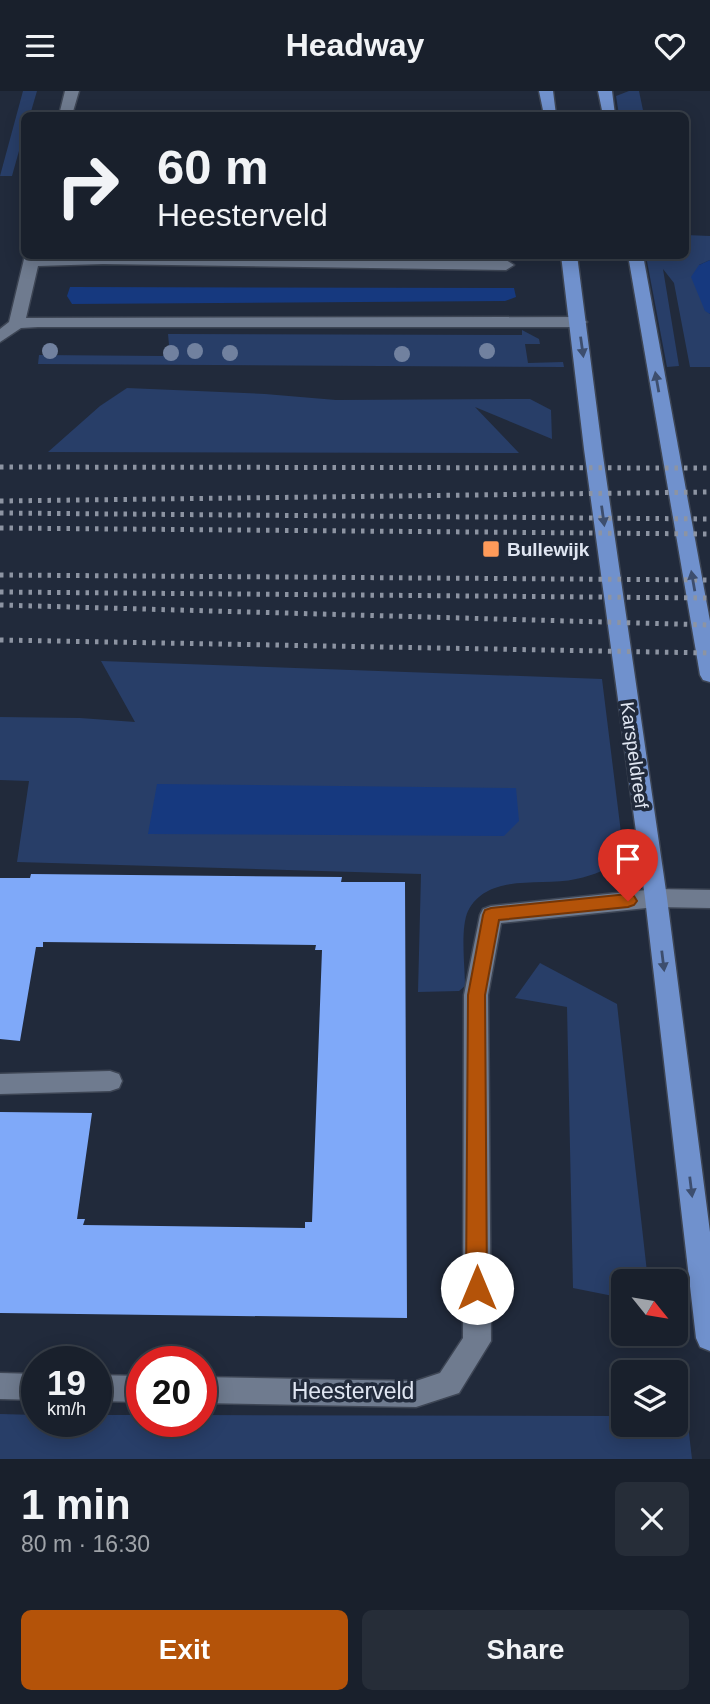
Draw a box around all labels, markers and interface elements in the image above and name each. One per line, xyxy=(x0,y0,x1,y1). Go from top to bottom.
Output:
icon: menu xyxy=(21,27,59,65)
text: Headway xyxy=(286,27,424,63)
icon: heart xyxy=(651,27,689,65)
icon: right xyxy=(42,140,133,231)
text: 60 m xyxy=(157,140,269,194)
text: Heesterveld xyxy=(157,197,328,233)
one-way arrow xyxy=(577,337,588,359)
one-way arrow xyxy=(651,371,662,393)
one-way arrow xyxy=(597,506,608,528)
marker: Bullewijk xyxy=(481,539,501,559)
place label: Bullewijk xyxy=(507,539,590,560)
one-way arrow xyxy=(687,570,698,592)
street label: Karspeldreef xyxy=(617,700,652,811)
pin xyxy=(598,829,658,901)
icon: arrive xyxy=(609,840,647,878)
one-way arrow xyxy=(658,951,669,973)
one-way arrow xyxy=(686,1176,697,1198)
position arrow xyxy=(440,1251,514,1325)
north arrow xyxy=(611,1269,688,1346)
map controls xyxy=(611,1269,688,1437)
speed limit sign: 20 xyxy=(126,1346,217,1437)
button: layers xyxy=(611,1360,688,1437)
text: 19 xyxy=(47,1363,86,1402)
street label: Heesterveld xyxy=(292,1378,414,1404)
text: km/h xyxy=(47,1399,86,1419)
text: 1 min xyxy=(21,1481,131,1528)
button: close xyxy=(615,1482,689,1556)
text: 80 m · 16:30 xyxy=(21,1531,150,1557)
button: Exit xyxy=(21,1610,348,1690)
button: Share xyxy=(362,1610,689,1690)

